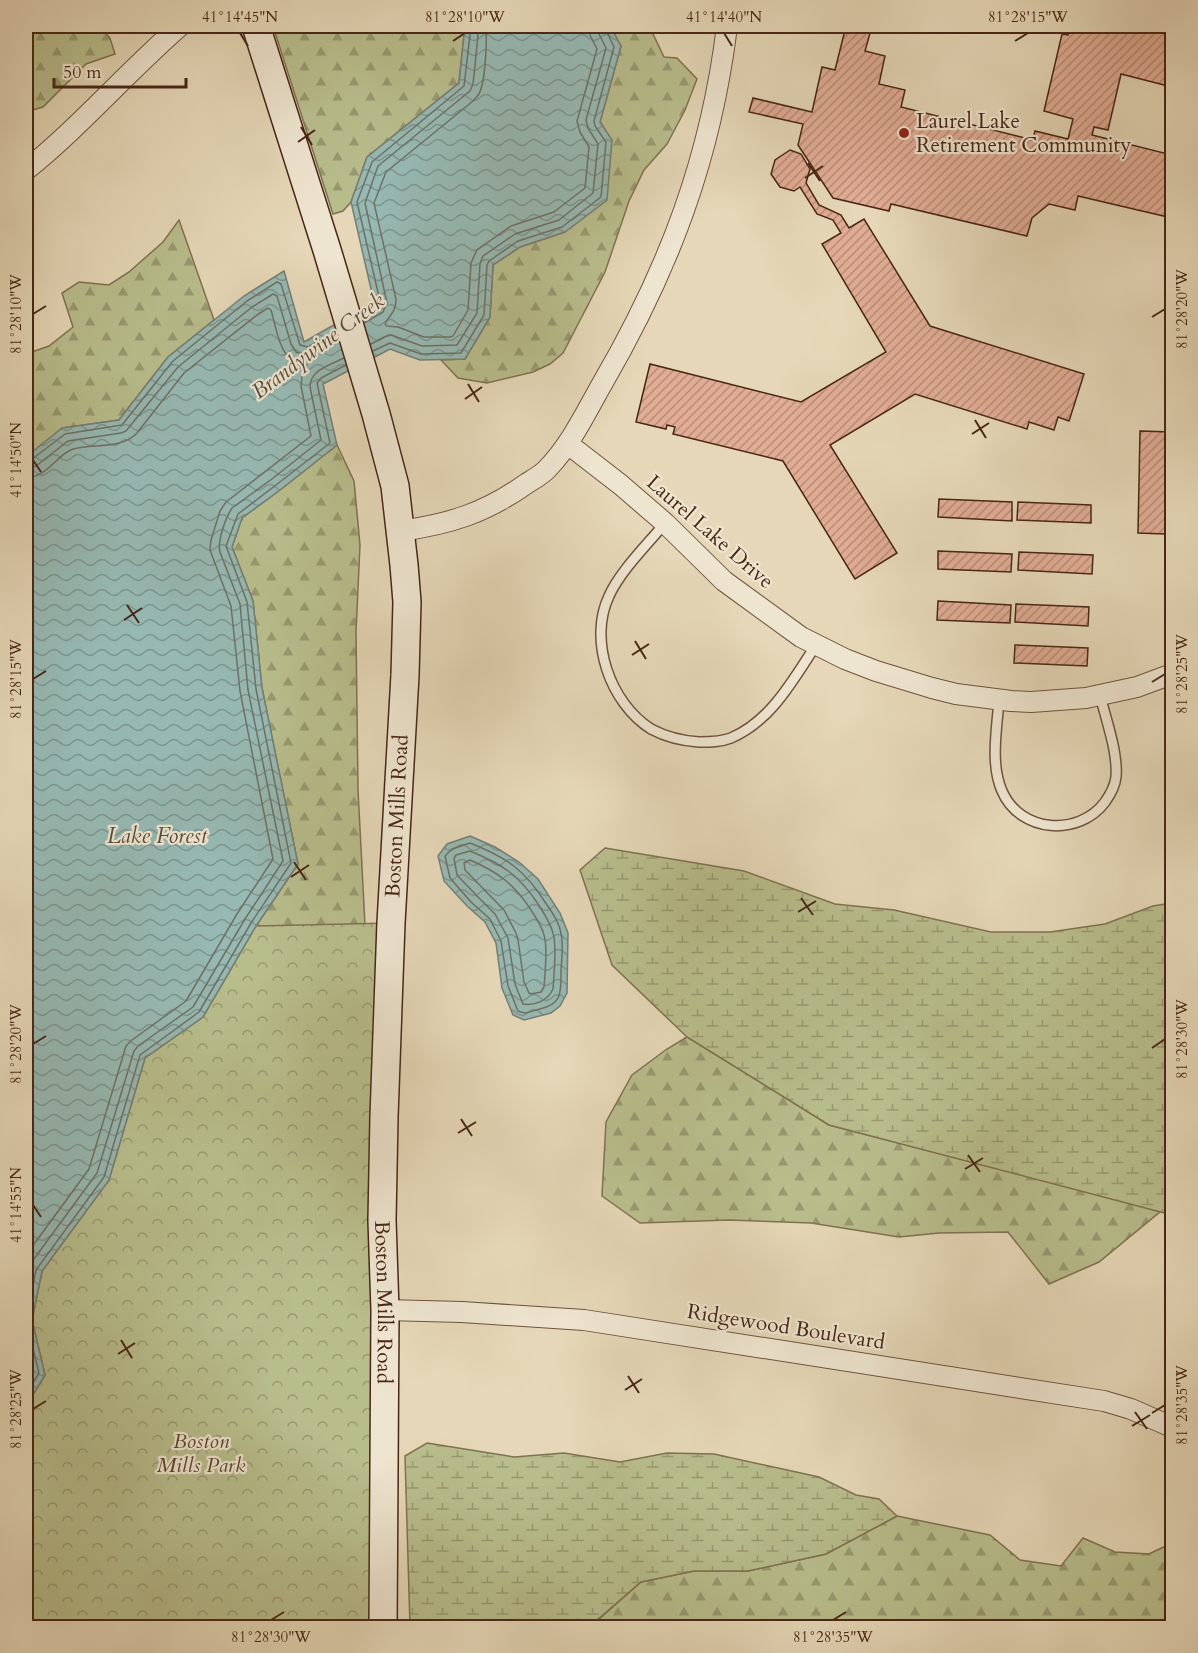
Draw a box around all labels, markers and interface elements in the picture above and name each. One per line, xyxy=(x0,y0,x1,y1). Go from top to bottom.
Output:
text: 41°14'45"N xyxy=(202,7,278,27)
text: 81°28'10"W xyxy=(425,7,505,27)
text: 41°14'40"N xyxy=(686,7,762,27)
text: 81°28'15"W xyxy=(988,7,1068,27)
scale bar xyxy=(54,51,186,89)
text: 50 m xyxy=(63,60,102,85)
place label: Laurel Lake Retirement Community xyxy=(916,107,1131,160)
marker: Laurel Lake Retirement Community xyxy=(897,126,911,140)
text: 81°28'20"W xyxy=(1172,269,1192,349)
text: 81°28'10"W xyxy=(6,274,26,354)
water label: Brandywine Creek xyxy=(245,286,391,406)
text: 41°14'50"N xyxy=(6,422,26,498)
street label: Laurel Lake Drive xyxy=(640,468,780,596)
text: 81°28'25"W xyxy=(1172,634,1192,714)
text: 81°28'15"W xyxy=(6,639,26,719)
street label: Boston Mills Road xyxy=(378,734,416,898)
water label: Lake Forest xyxy=(107,821,208,851)
text: 81°28'30"W xyxy=(1172,999,1192,1079)
text: 81°28'20"W xyxy=(6,1004,26,1084)
text: 41°14'55"N xyxy=(6,1167,26,1243)
street label: Boston Mills Road xyxy=(368,1220,400,1384)
street label: Ridgewood Boulevard xyxy=(685,1297,887,1357)
text: 81°28'35"W xyxy=(1172,1365,1192,1445)
text: 81°28'25"W xyxy=(6,1369,26,1449)
park label: Boston Mills Park xyxy=(157,1427,246,1480)
text: 81°28'30"W xyxy=(231,1627,311,1647)
text: 81°28'35"W xyxy=(793,1627,873,1647)

